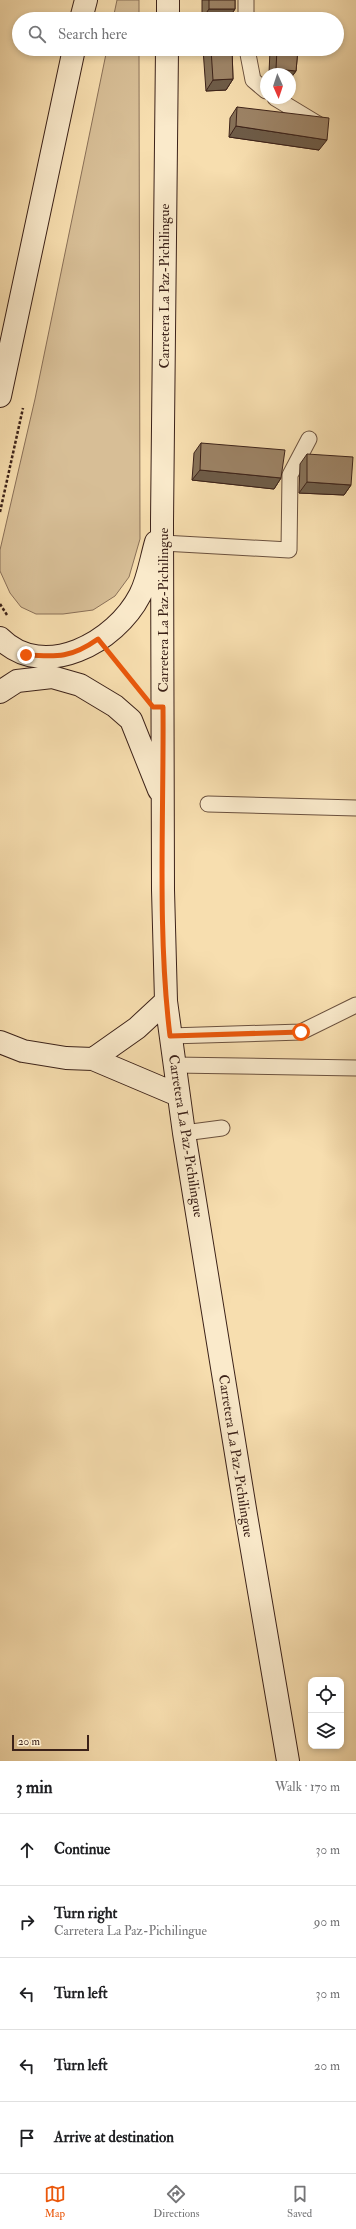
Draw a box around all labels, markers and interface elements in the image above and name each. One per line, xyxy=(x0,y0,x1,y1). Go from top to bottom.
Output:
search box xyxy=(12,12,344,56)
icon: search xyxy=(26,23,48,45)
text: Search here xyxy=(58,25,127,44)
north arrow xyxy=(260,68,296,104)
street label: Carretera La Paz-Pichilingue xyxy=(156,203,173,368)
street label: Carretera La Paz-Pichilingue xyxy=(155,527,172,692)
route end xyxy=(17,646,35,664)
route start xyxy=(292,1023,310,1041)
street label: Carretera La Paz-Pichilingue xyxy=(165,1053,207,1219)
street label: Carretera La Paz-Pichilingue xyxy=(215,1373,257,1539)
map controls xyxy=(308,1677,344,1749)
button: locate xyxy=(308,1677,344,1713)
button: layers xyxy=(308,1713,344,1749)
scale bar xyxy=(12,1733,89,1752)
text: 20 m xyxy=(18,1735,40,1748)
text: 3 min xyxy=(16,1777,53,1798)
text: Walk · 170 m xyxy=(275,1779,340,1795)
icon: ahead xyxy=(16,1839,38,1861)
text: Continue xyxy=(54,1840,110,1859)
text: 30 m xyxy=(316,1842,340,1858)
text: Turn right xyxy=(54,1904,117,1923)
icon: right xyxy=(16,1911,38,1933)
text: 90 m xyxy=(314,1914,340,1930)
text: Carretera La Paz-Pichilingue xyxy=(54,1923,207,1939)
icon: left xyxy=(16,1983,38,2005)
text: Turn left xyxy=(54,1984,108,2003)
text: 30 m xyxy=(316,1986,340,2002)
icon: left xyxy=(16,2055,38,2077)
text: Turn left xyxy=(54,2056,108,2075)
text: 20 m xyxy=(314,2058,340,2074)
icon: arrive xyxy=(16,2127,38,2149)
text: Arrive at destination xyxy=(54,2128,174,2147)
tab: Map xyxy=(44,2183,66,2220)
tab: Directions xyxy=(153,2183,200,2220)
tab: Saved xyxy=(287,2183,312,2220)

